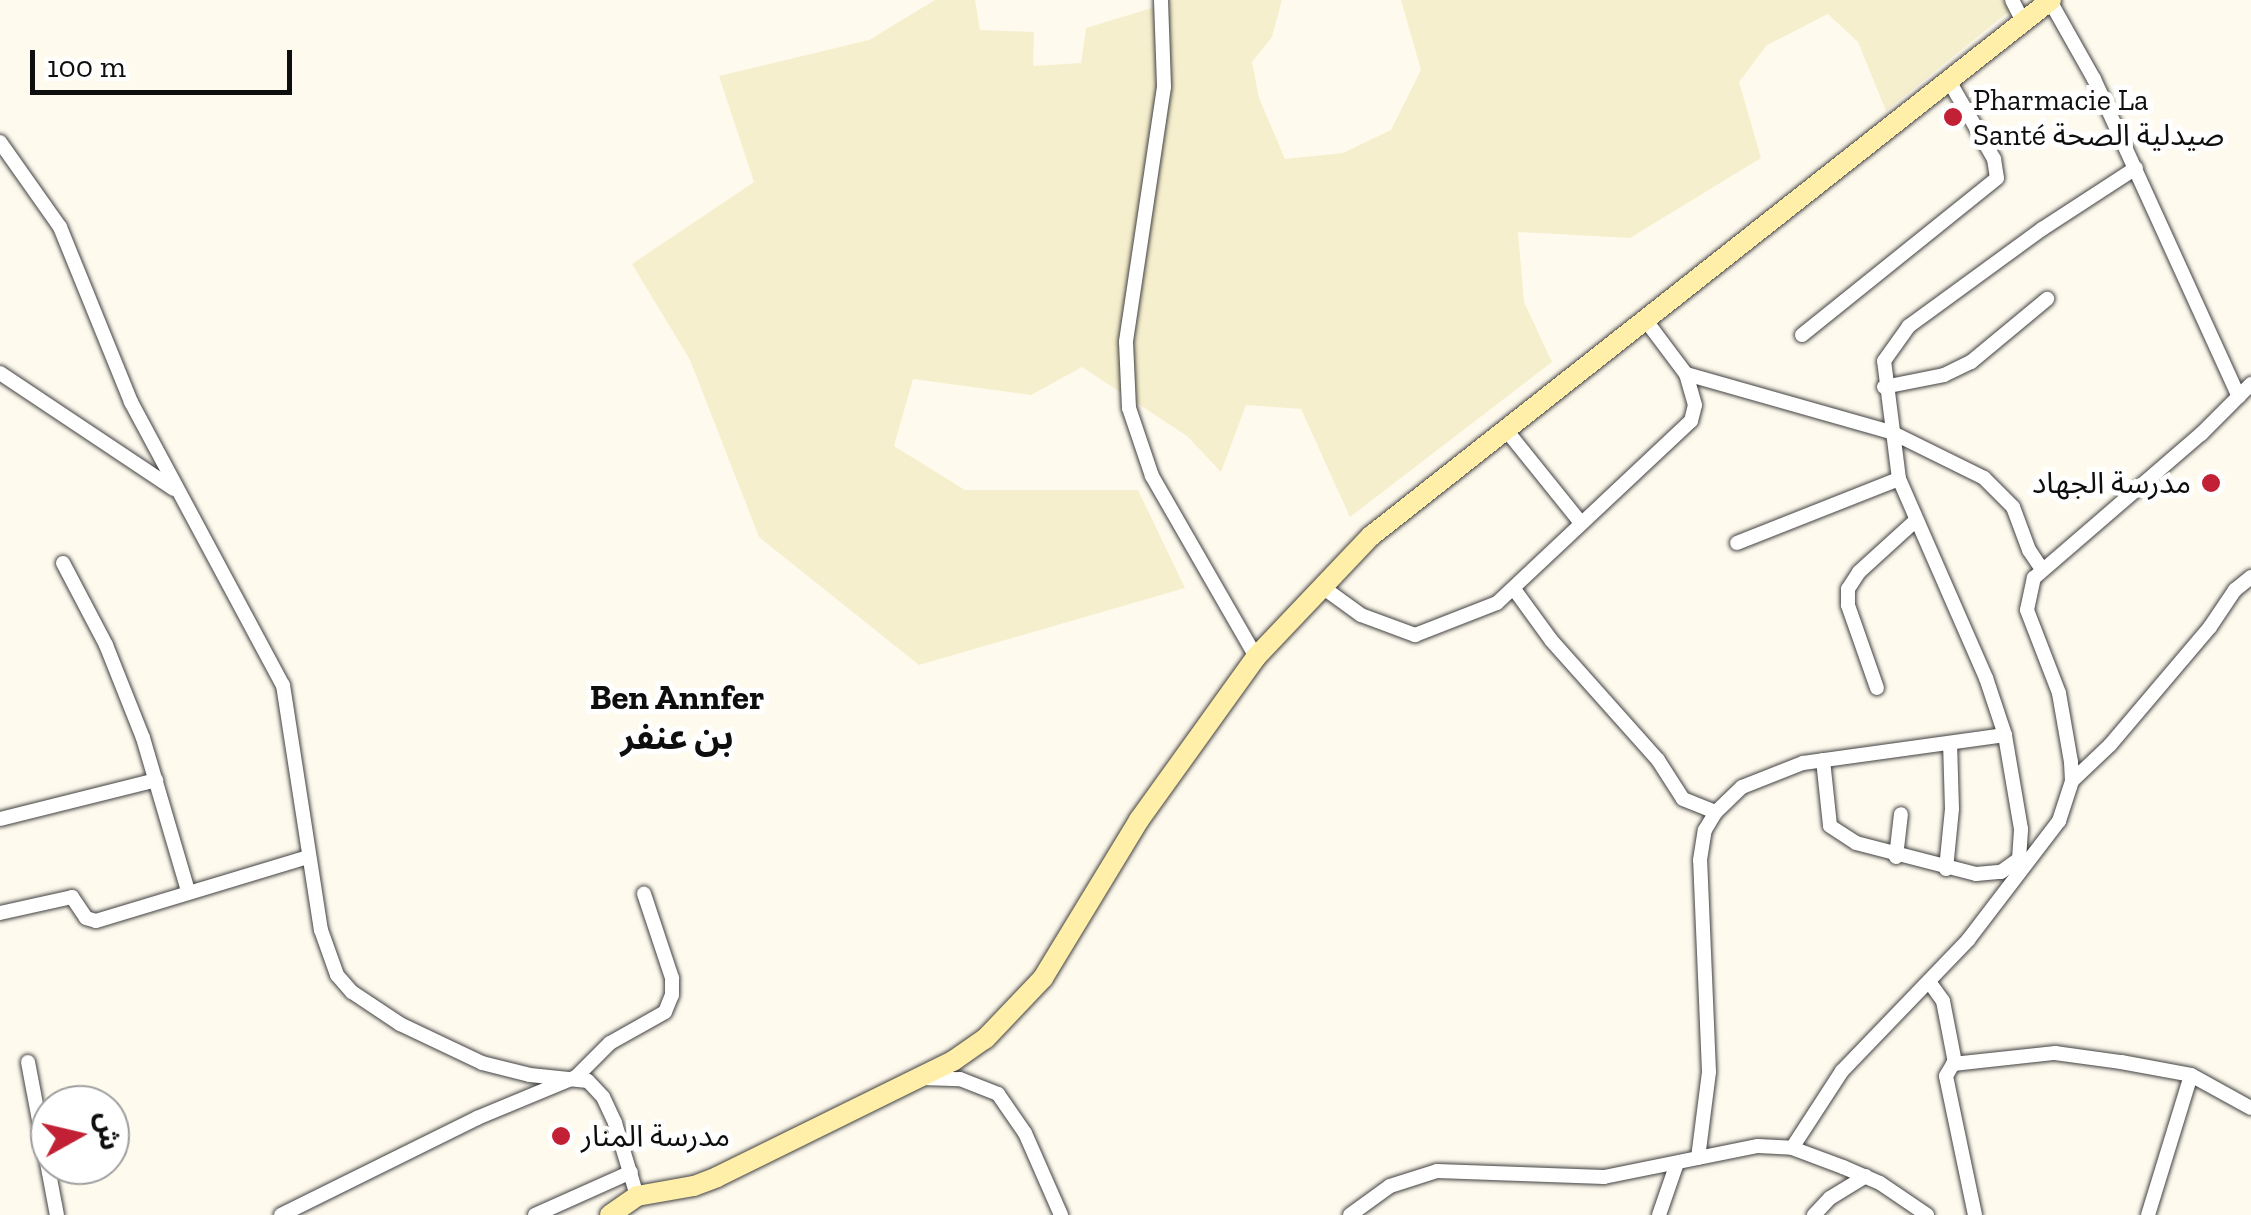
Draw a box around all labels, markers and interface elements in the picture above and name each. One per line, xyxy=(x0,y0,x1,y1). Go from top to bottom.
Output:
scale bar xyxy=(35,30,298,92)
text: 100 m xyxy=(47,49,126,85)
place label: Pharmacie La Santé صيدلية الصحة xyxy=(1973,82,2224,152)
marker: Pharmacie La Santé صيدلية الصحة xyxy=(1942,106,1964,128)
place label: مدرسة الجهاد xyxy=(2032,465,2191,501)
marker: مدرسة الجهاد xyxy=(2200,472,2222,494)
district label: Ben Annfer بن عنفر xyxy=(589,676,765,758)
north arrow xyxy=(30,1085,130,1185)
text: ش xyxy=(89,1110,127,1152)
place label: مدرسة المنار xyxy=(581,1118,730,1154)
marker: مدرسة المنار xyxy=(550,1125,572,1147)

